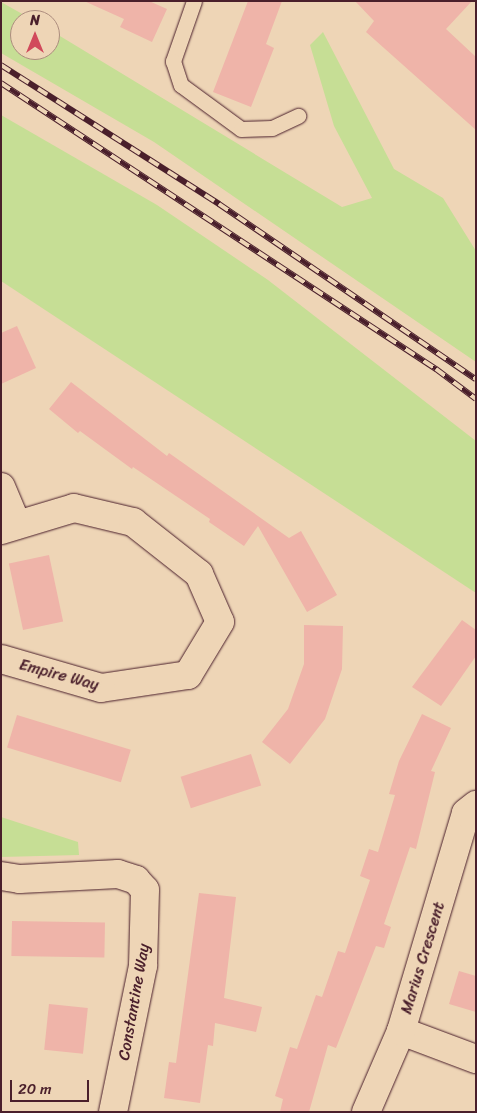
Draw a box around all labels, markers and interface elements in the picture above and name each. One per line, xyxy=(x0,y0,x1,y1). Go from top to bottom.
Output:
text: N xyxy=(30,8,40,33)
north arrow xyxy=(10,10,60,60)
street label: Empire Way xyxy=(17,655,101,695)
street label: Marius Crescent xyxy=(397,900,449,1016)
street label: Constantine Way xyxy=(114,942,154,1062)
scale bar xyxy=(12,1070,91,1102)
text: 20 m xyxy=(18,1076,52,1102)

